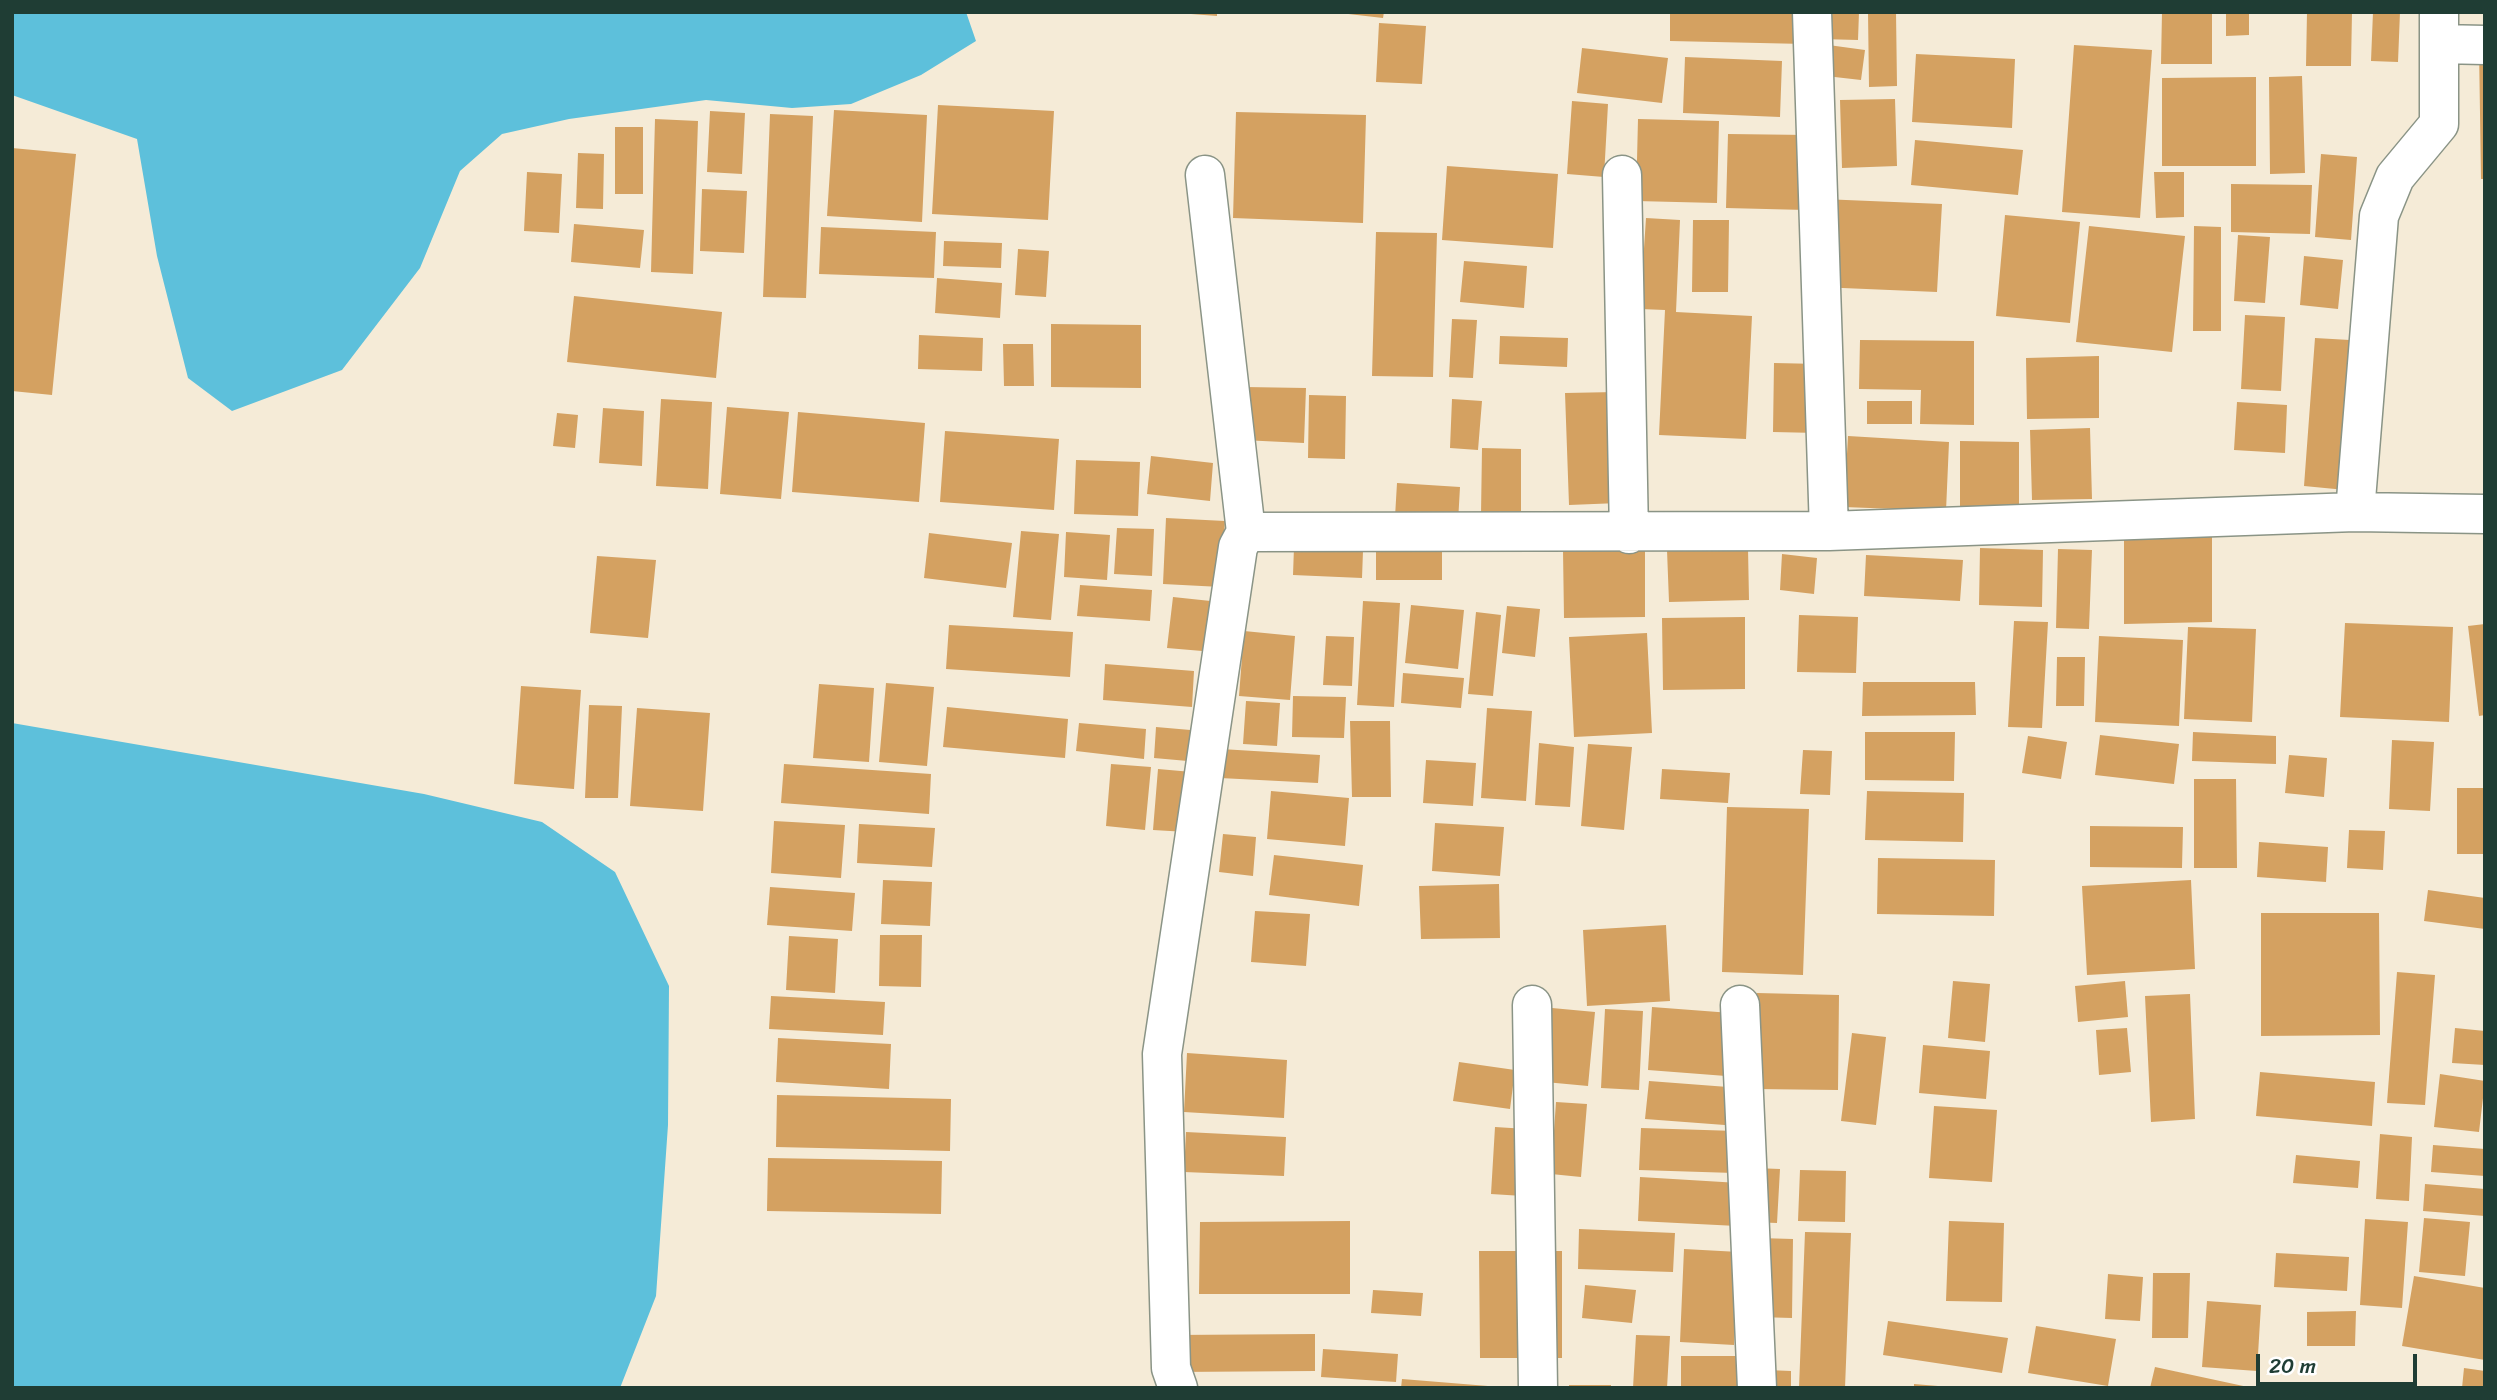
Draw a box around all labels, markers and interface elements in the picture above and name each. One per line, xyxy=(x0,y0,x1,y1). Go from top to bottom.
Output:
scale bar xyxy=(2259,1340,2420,1384)
text: 20 m xyxy=(2269,1347,2316,1385)

